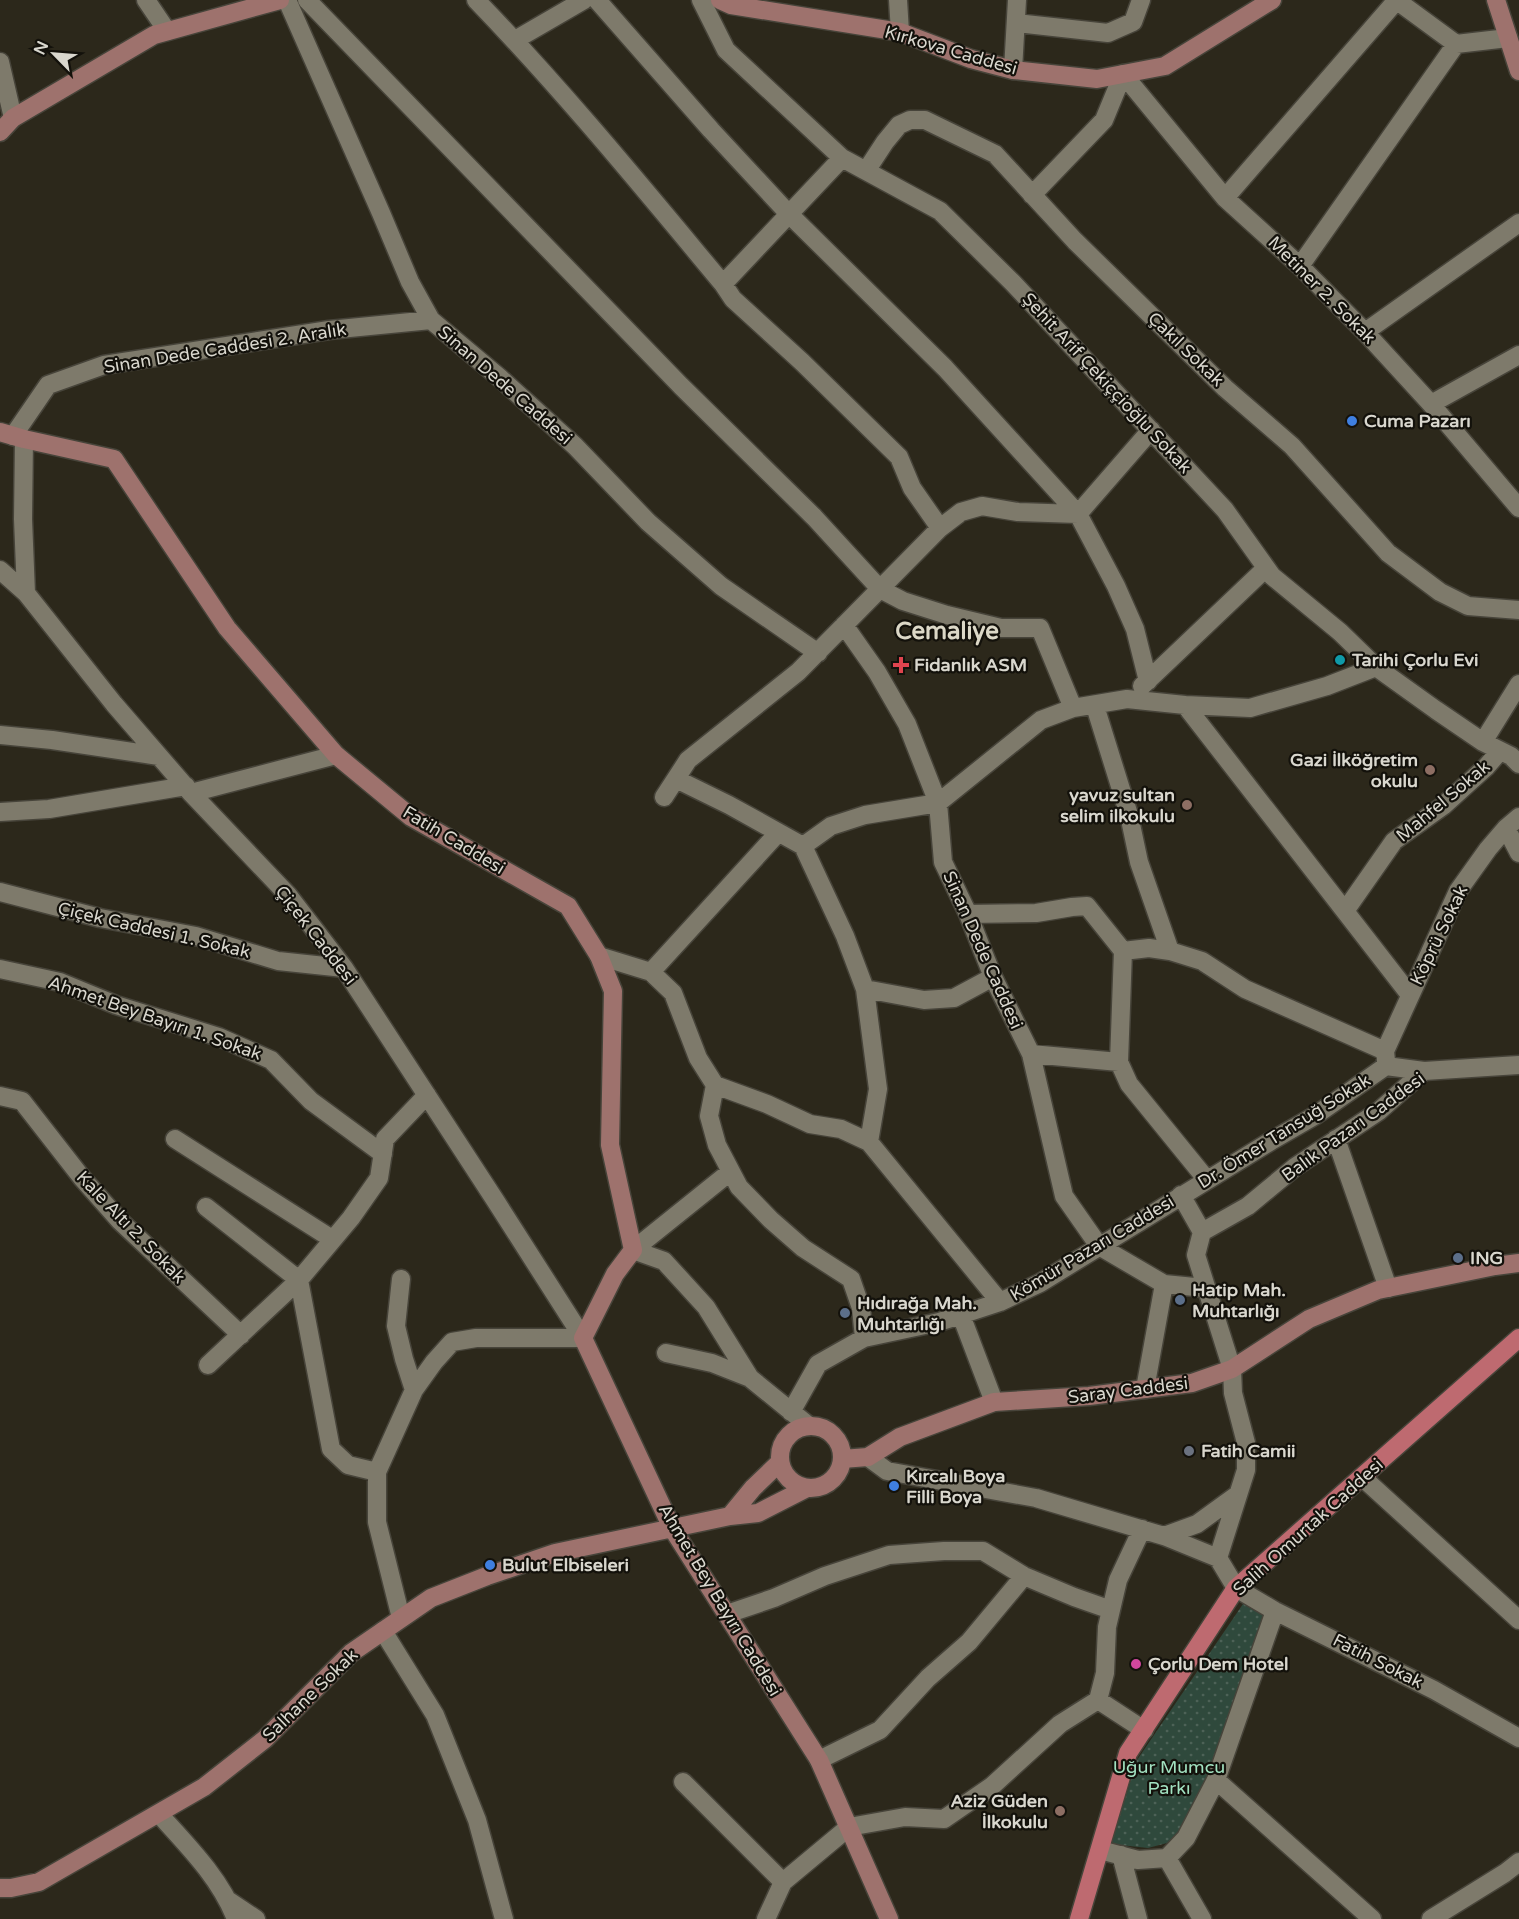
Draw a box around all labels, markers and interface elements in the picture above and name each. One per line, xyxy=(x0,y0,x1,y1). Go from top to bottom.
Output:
street label: Kırkova Caddesi xyxy=(882,21,1020,79)
north arrow xyxy=(24,24,84,84)
text: N xyxy=(30,38,53,58)
street label: Metiner 2. Sokak xyxy=(1263,231,1381,349)
street label: Şehit Arif Çekiççioğlu Sokak xyxy=(1018,288,1197,478)
street label: Çakıl Sokak xyxy=(1143,307,1229,391)
street label: Sinan Dede Caddesi 2. Aralık xyxy=(102,318,348,378)
street label: Sinan Dede Caddesi xyxy=(433,321,577,449)
place label: Cuma Pazarı xyxy=(1364,410,1471,432)
marker: Cuma Pazarı xyxy=(1345,414,1359,428)
district label: Cemaliye xyxy=(895,617,999,646)
place label: Tarihi Çorlu Evi xyxy=(1351,649,1479,671)
marker: Tarihi Çorlu Evi xyxy=(1333,653,1347,667)
place label: Fidanlık ASM xyxy=(914,654,1027,676)
marker: Fidanlık ASM xyxy=(892,656,910,674)
place label: Gazi İlköğretim okulu xyxy=(1290,749,1418,792)
street label: Mahfel Sokak xyxy=(1392,755,1494,847)
marker: Gazi İlköğretim okulu xyxy=(1423,763,1437,777)
place label: yavuz sultan selim ilkokulu xyxy=(1060,784,1175,827)
marker: yavuz sultan selim ilkokulu xyxy=(1180,798,1194,812)
street label: Fatih Caddesi xyxy=(399,801,509,879)
street label: Sinan Dede Caddesi xyxy=(938,868,1028,1032)
street label: Çiçek Caddesi xyxy=(270,881,362,989)
street label: Köprü Sokak xyxy=(1405,881,1473,989)
street label: Çiçek Caddesi 1. Sokak xyxy=(56,897,253,963)
street label: Ahmet Bey Bayırı 1. Sokak xyxy=(45,971,265,1065)
street label: Balık Pazarı Caddesi xyxy=(1277,1068,1429,1186)
street label: Dr. Ömer Tansuğ Sokak xyxy=(1194,1069,1375,1193)
street label: Kale Altı 2. Sokak xyxy=(72,1166,190,1288)
street label: Kömür Pazarı Caddesi xyxy=(1006,1190,1178,1306)
place label: ING xyxy=(1470,1247,1503,1269)
marker: ING xyxy=(1451,1251,1465,1265)
place label: Hatip Mah. Muhtarlığı xyxy=(1192,1279,1286,1322)
place label: Hıdırağa Mah. Muhtarlığı xyxy=(857,1292,977,1335)
marker: Hatip Mah. Muhtarlığı xyxy=(1173,1293,1187,1307)
marker: Hıdırağa Mah. Muhtarlığı xyxy=(838,1306,852,1320)
street label: Saray Caddesi xyxy=(1067,1372,1189,1408)
place label: Fatih Camii xyxy=(1201,1440,1296,1462)
marker: Fatih Camii xyxy=(1182,1444,1196,1458)
street label: Salih Omurtak Caddesi xyxy=(1228,1454,1388,1600)
place label: Kırcalı Boya Filli Boya xyxy=(906,1465,1005,1508)
marker: Kırcalı Boya Filli Boya xyxy=(887,1479,901,1493)
street label: Ahmet Bey Bayırı Caddesi xyxy=(654,1500,786,1700)
place label: Bulut Elbiseleri xyxy=(502,1554,629,1576)
marker: Bulut Elbiseleri xyxy=(483,1558,497,1572)
street label: Fatih Sokak xyxy=(1329,1629,1427,1693)
street label: Salhane Sokak xyxy=(258,1644,362,1746)
place label: Çorlu Dem Hotel xyxy=(1148,1653,1288,1675)
marker: Çorlu Dem Hotel xyxy=(1129,1657,1143,1671)
park label: Uğur Mumcu Parkı xyxy=(1113,1756,1225,1799)
place label: Aziz Güden İlkokulu xyxy=(950,1790,1048,1833)
marker: Aziz Güden İlkokulu xyxy=(1053,1804,1067,1818)

